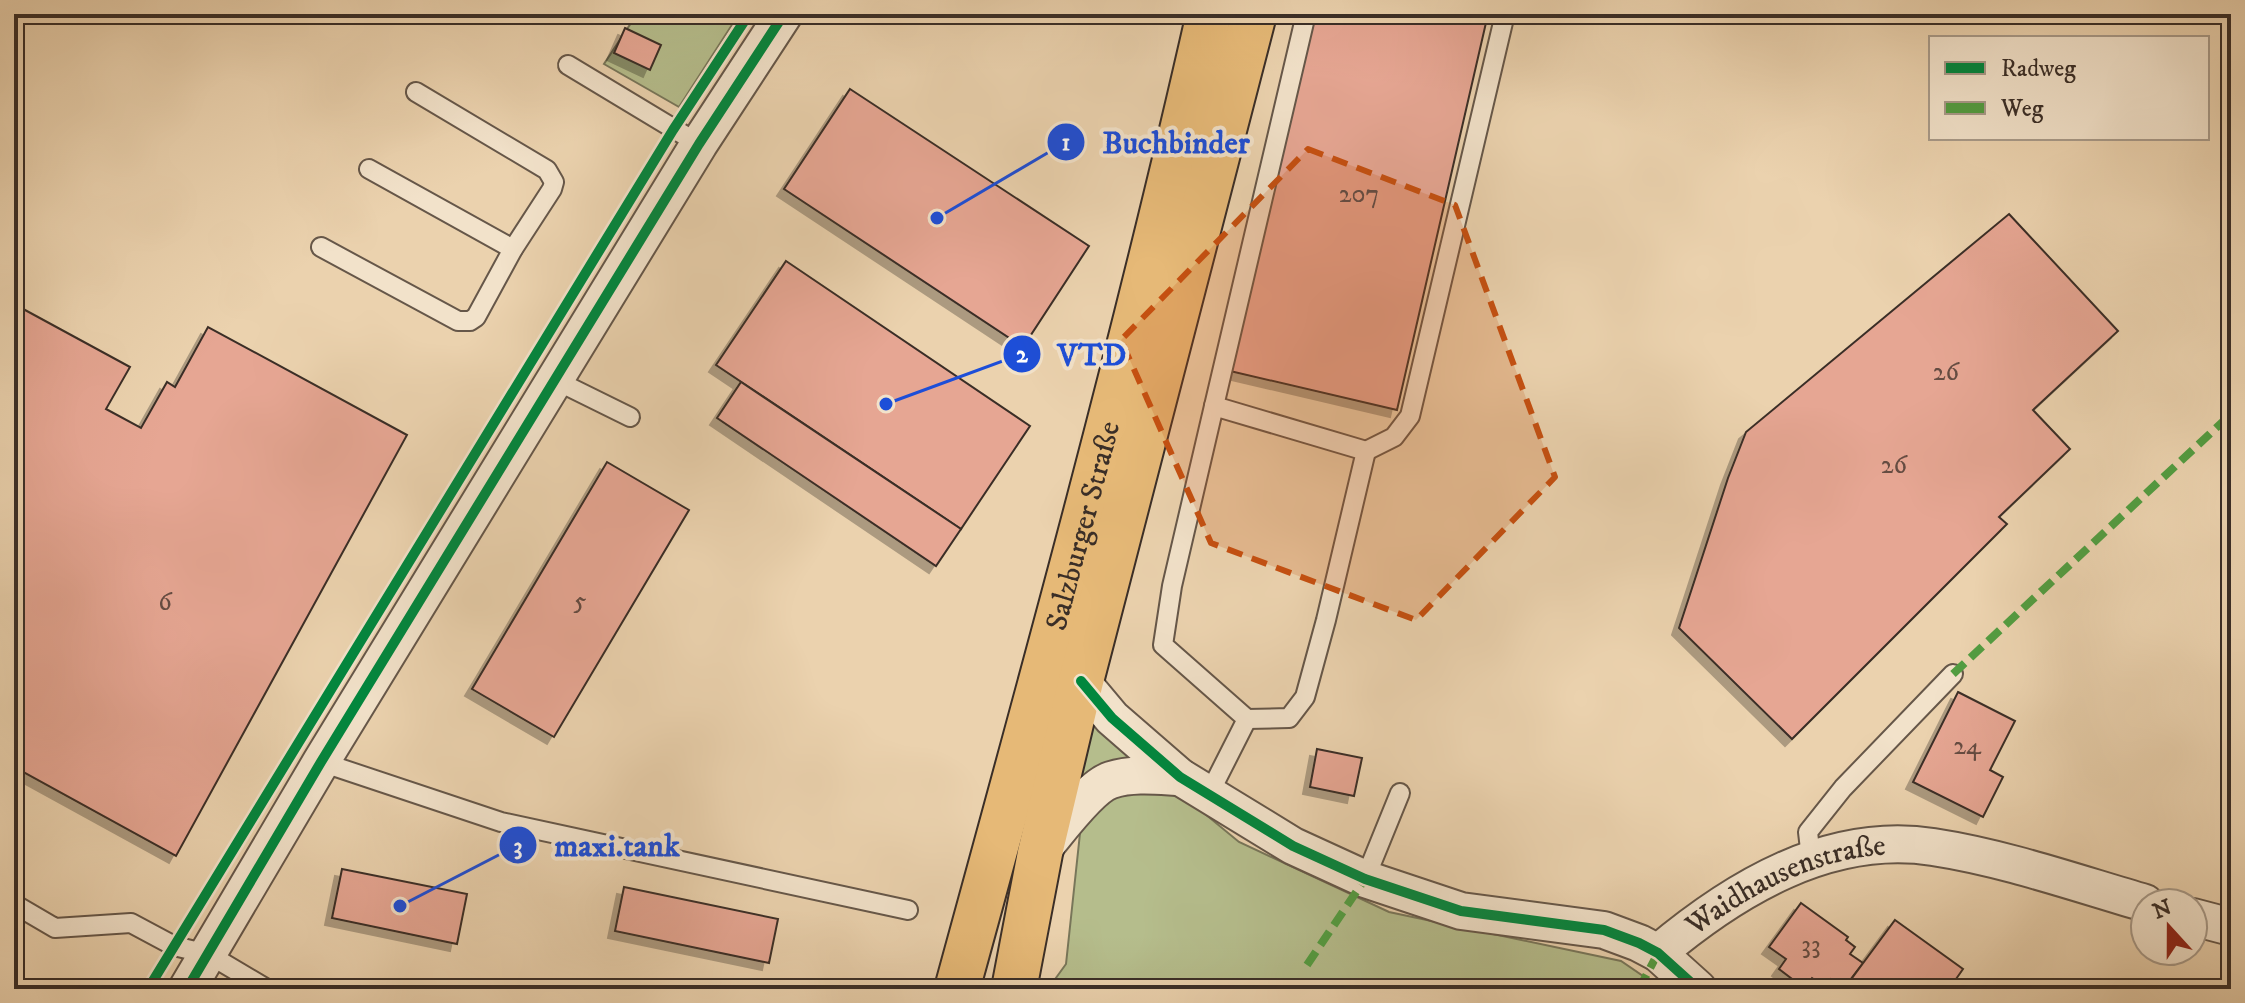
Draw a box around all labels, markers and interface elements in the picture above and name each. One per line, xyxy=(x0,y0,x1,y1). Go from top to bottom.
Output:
legend xyxy=(1929,36,2209,140)
text: Radweg xyxy=(2001,54,2076,84)
text: Weg xyxy=(2000,94,2044,124)
callout: Buchbinder xyxy=(1046,114,1265,170)
text: Buchbinder xyxy=(1102,124,1251,164)
text: 1 xyxy=(1062,128,1071,158)
house number: 207 xyxy=(1339,178,1379,211)
callout: VTD xyxy=(1002,326,1142,382)
text: VTD xyxy=(1056,336,1126,376)
text: 2 xyxy=(1016,340,1029,370)
house number: 26 xyxy=(1933,356,1961,389)
street label: Salzburger Straße xyxy=(1039,418,1129,635)
house number: 26 xyxy=(1881,449,1909,482)
house number: 5 xyxy=(574,585,587,618)
house number: 6 xyxy=(158,586,173,619)
house number: 24 xyxy=(1953,730,1982,763)
callout: maxi.tank xyxy=(498,817,696,873)
text: maxi.tank xyxy=(554,827,681,867)
street label: Waidhausenstraße xyxy=(1678,828,1887,945)
text: 3 xyxy=(514,832,523,862)
north arrow xyxy=(2129,887,2209,967)
text: N xyxy=(2149,894,2176,926)
house number: 33 xyxy=(1801,929,1821,962)

